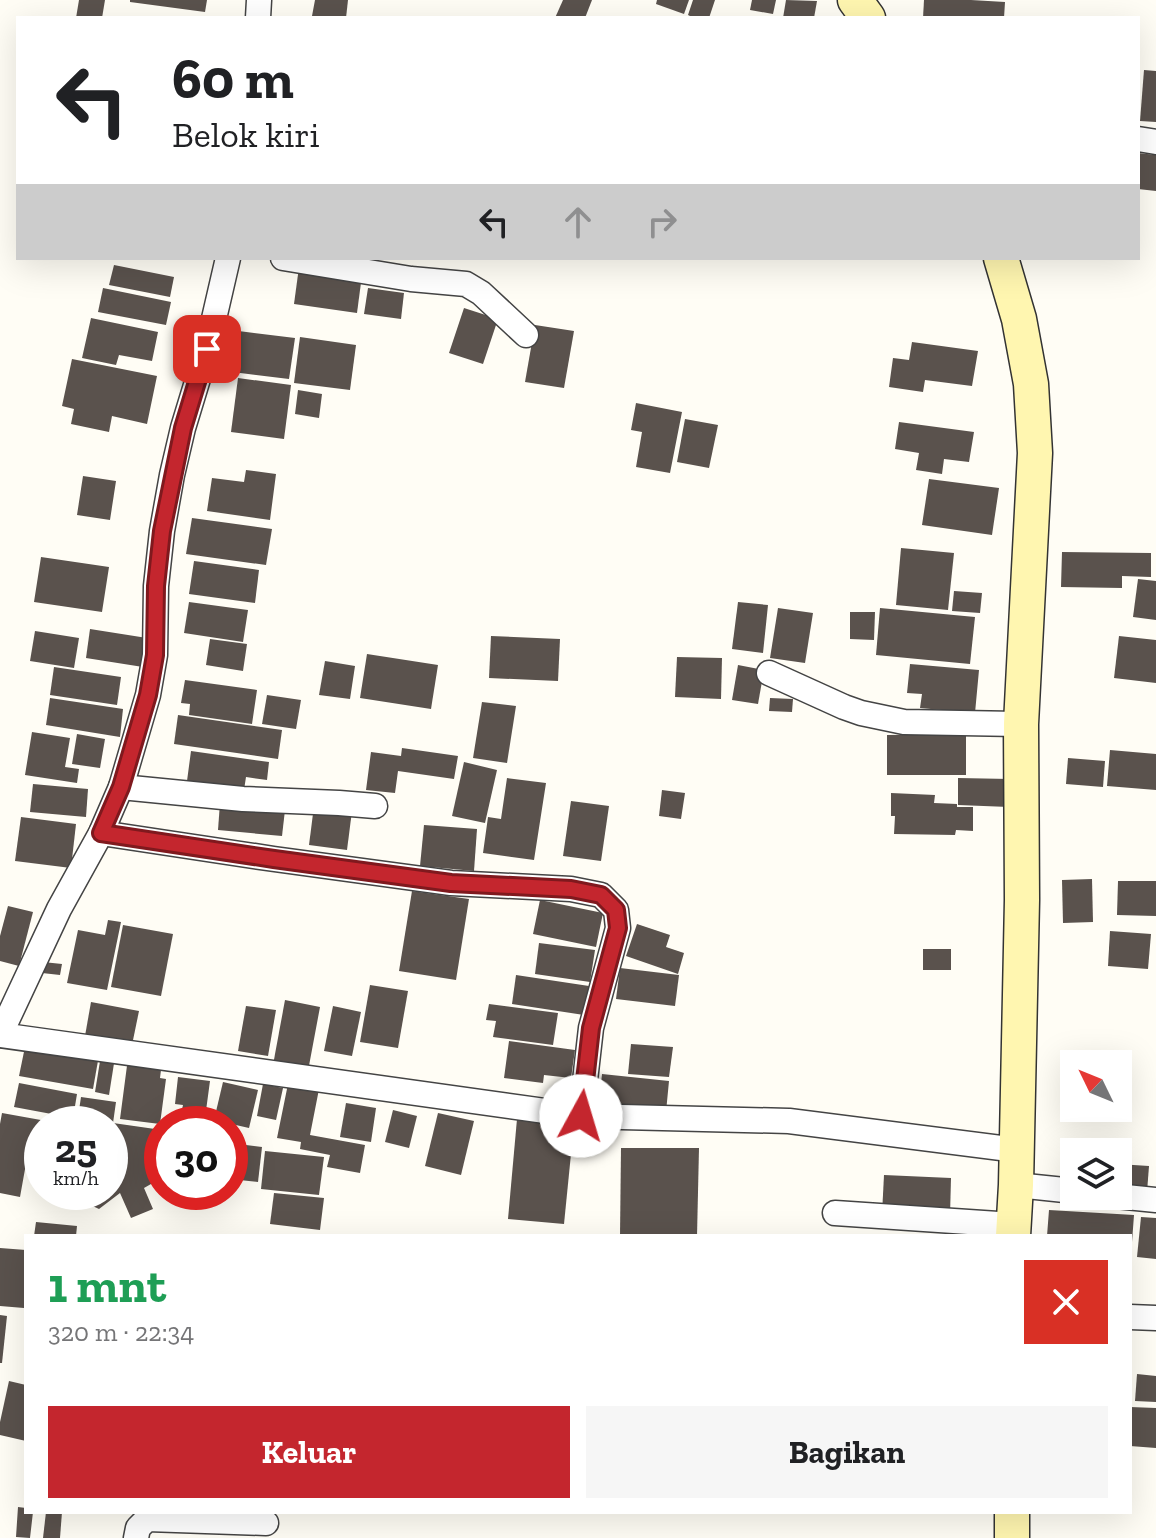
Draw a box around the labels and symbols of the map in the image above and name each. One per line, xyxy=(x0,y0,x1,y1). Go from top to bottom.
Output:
pin xyxy=(173,315,241,383)
north arrow xyxy=(1060,1050,1132,1122)
position arrow xyxy=(539,1074,623,1158)
speed limit sign: 30 xyxy=(144,1106,248,1210)

